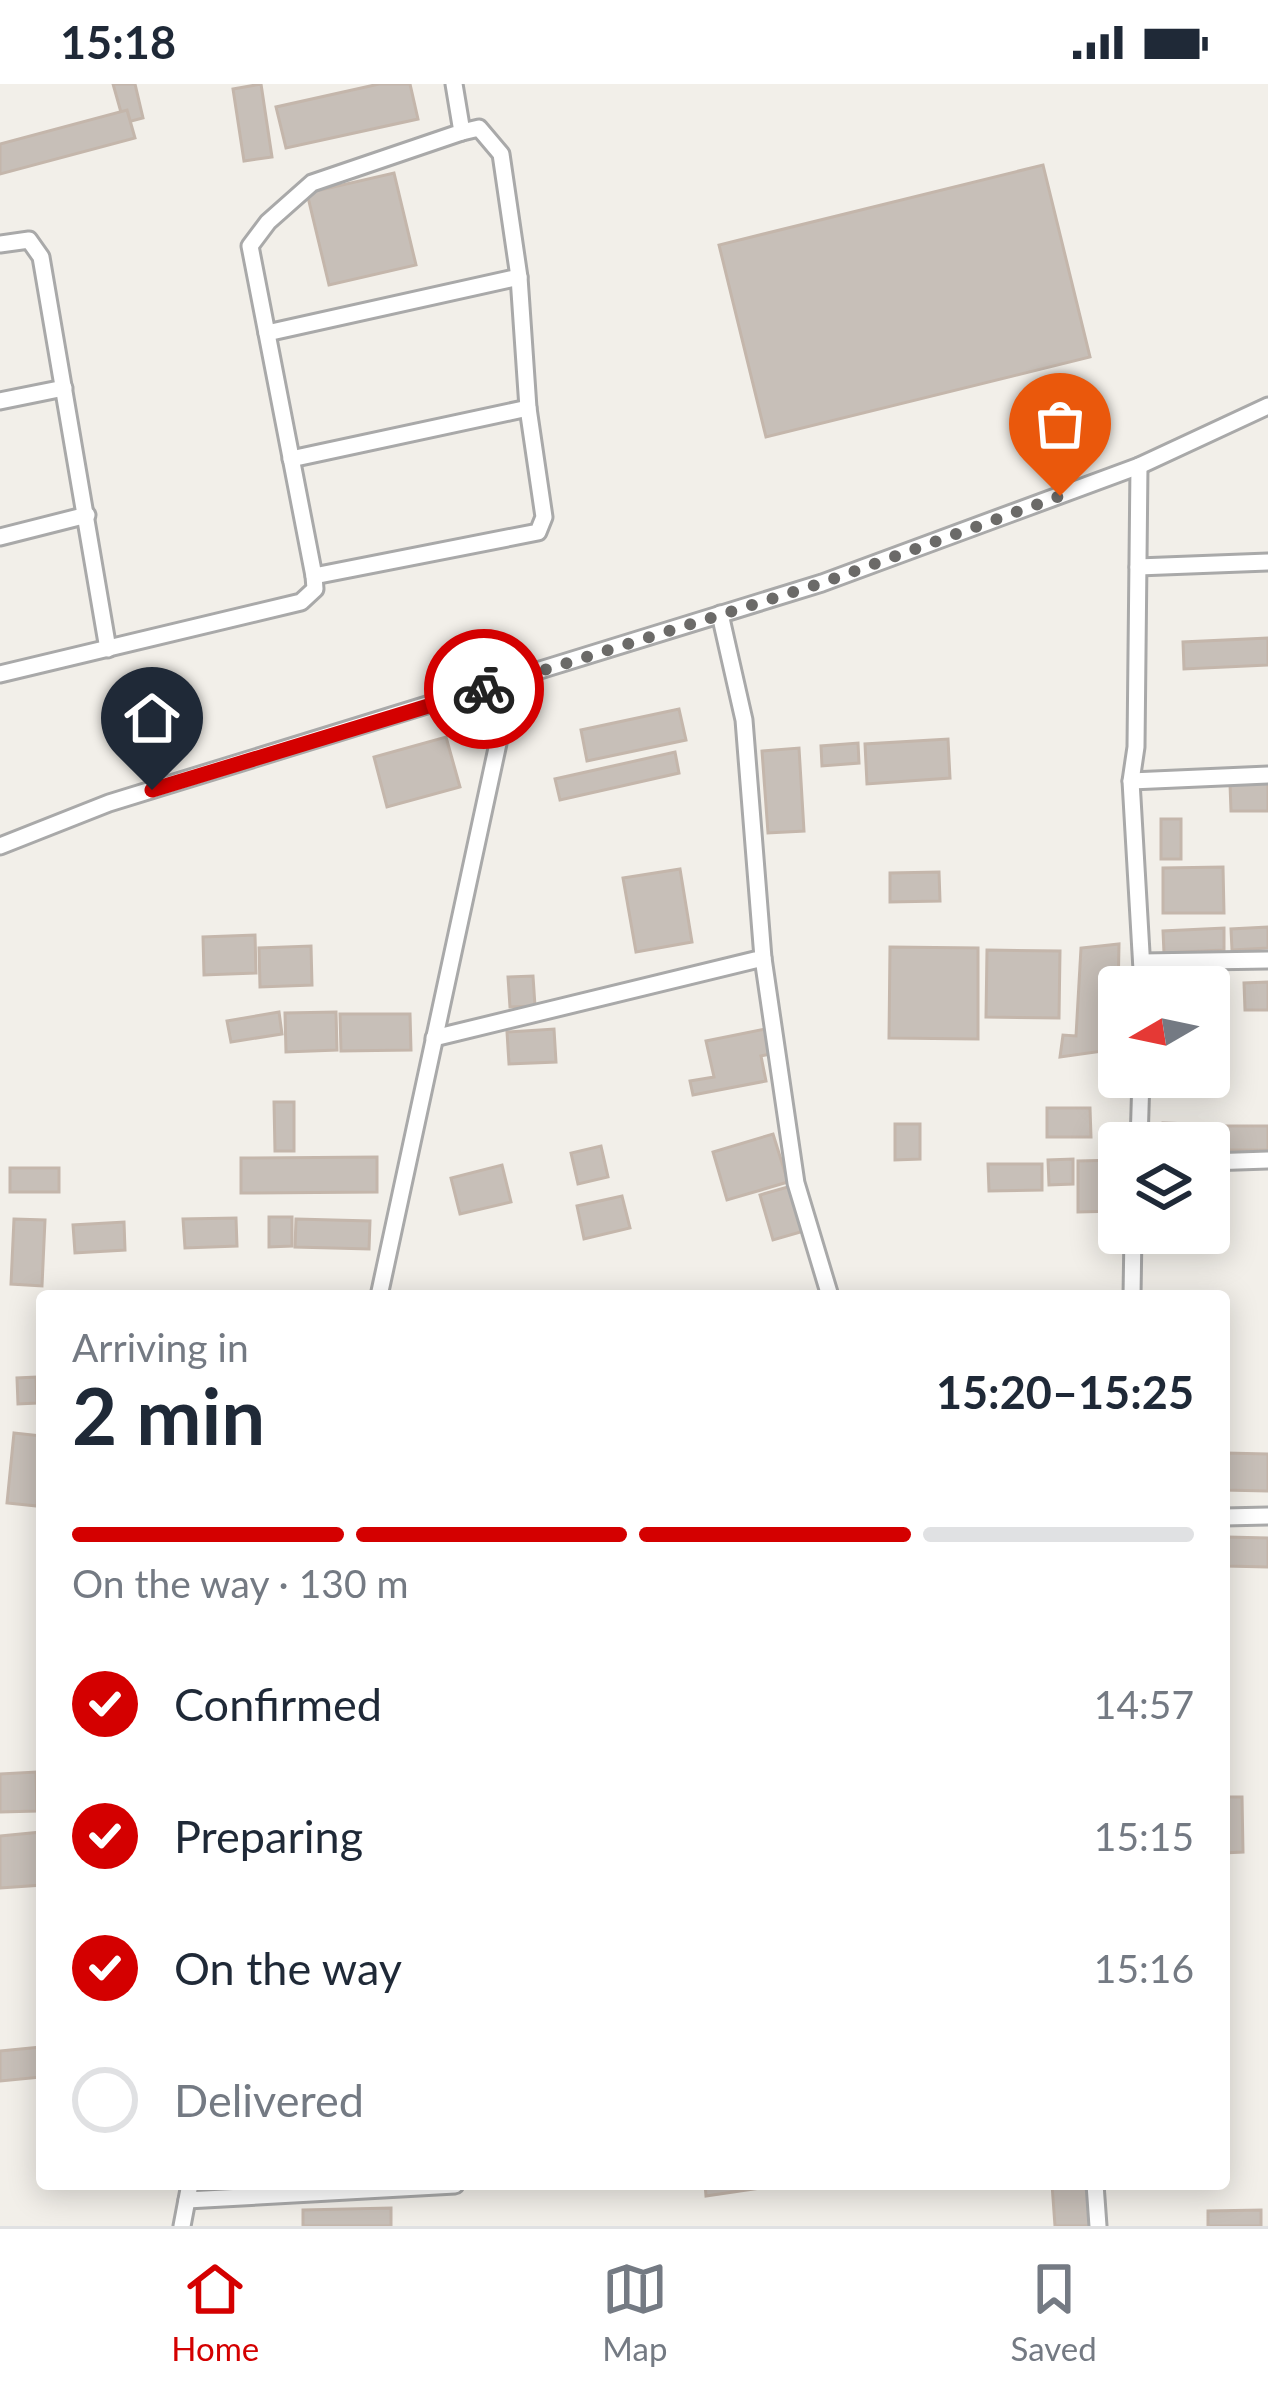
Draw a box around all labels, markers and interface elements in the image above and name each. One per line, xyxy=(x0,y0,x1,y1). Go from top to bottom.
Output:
text: 15:18 xyxy=(60,15,176,69)
pin xyxy=(1009,373,1111,496)
icon: bag xyxy=(1027,391,1093,457)
courier xyxy=(424,629,544,749)
icon: bike xyxy=(451,656,517,722)
pin xyxy=(101,667,203,790)
icon: home xyxy=(119,685,185,751)
north arrow xyxy=(1098,966,1230,1098)
map controls xyxy=(1098,966,1230,1254)
button: layers xyxy=(1098,1122,1230,1254)
text: Arriving in xyxy=(72,1324,249,1370)
text: 15:20–15:25 xyxy=(936,1365,1194,1419)
text: 2 min xyxy=(72,1368,265,1462)
text: On the way · 130 m xyxy=(72,1560,409,1606)
icon: check xyxy=(72,1671,138,1737)
text: Confirmed xyxy=(174,1677,382,1731)
text: 14:57 xyxy=(1094,1681,1194,1727)
icon: check xyxy=(72,1803,138,1869)
text: Preparing xyxy=(174,1809,363,1863)
text: 15:15 xyxy=(1094,1813,1194,1859)
icon: check xyxy=(72,1935,138,2001)
text: On the way xyxy=(174,1941,402,1995)
text: 15:16 xyxy=(1094,1945,1194,1991)
text: Delivered xyxy=(174,2073,364,2127)
tab: Home xyxy=(171,2256,259,2368)
tab: Map xyxy=(602,2256,668,2368)
tab: Saved xyxy=(1010,2256,1097,2368)

